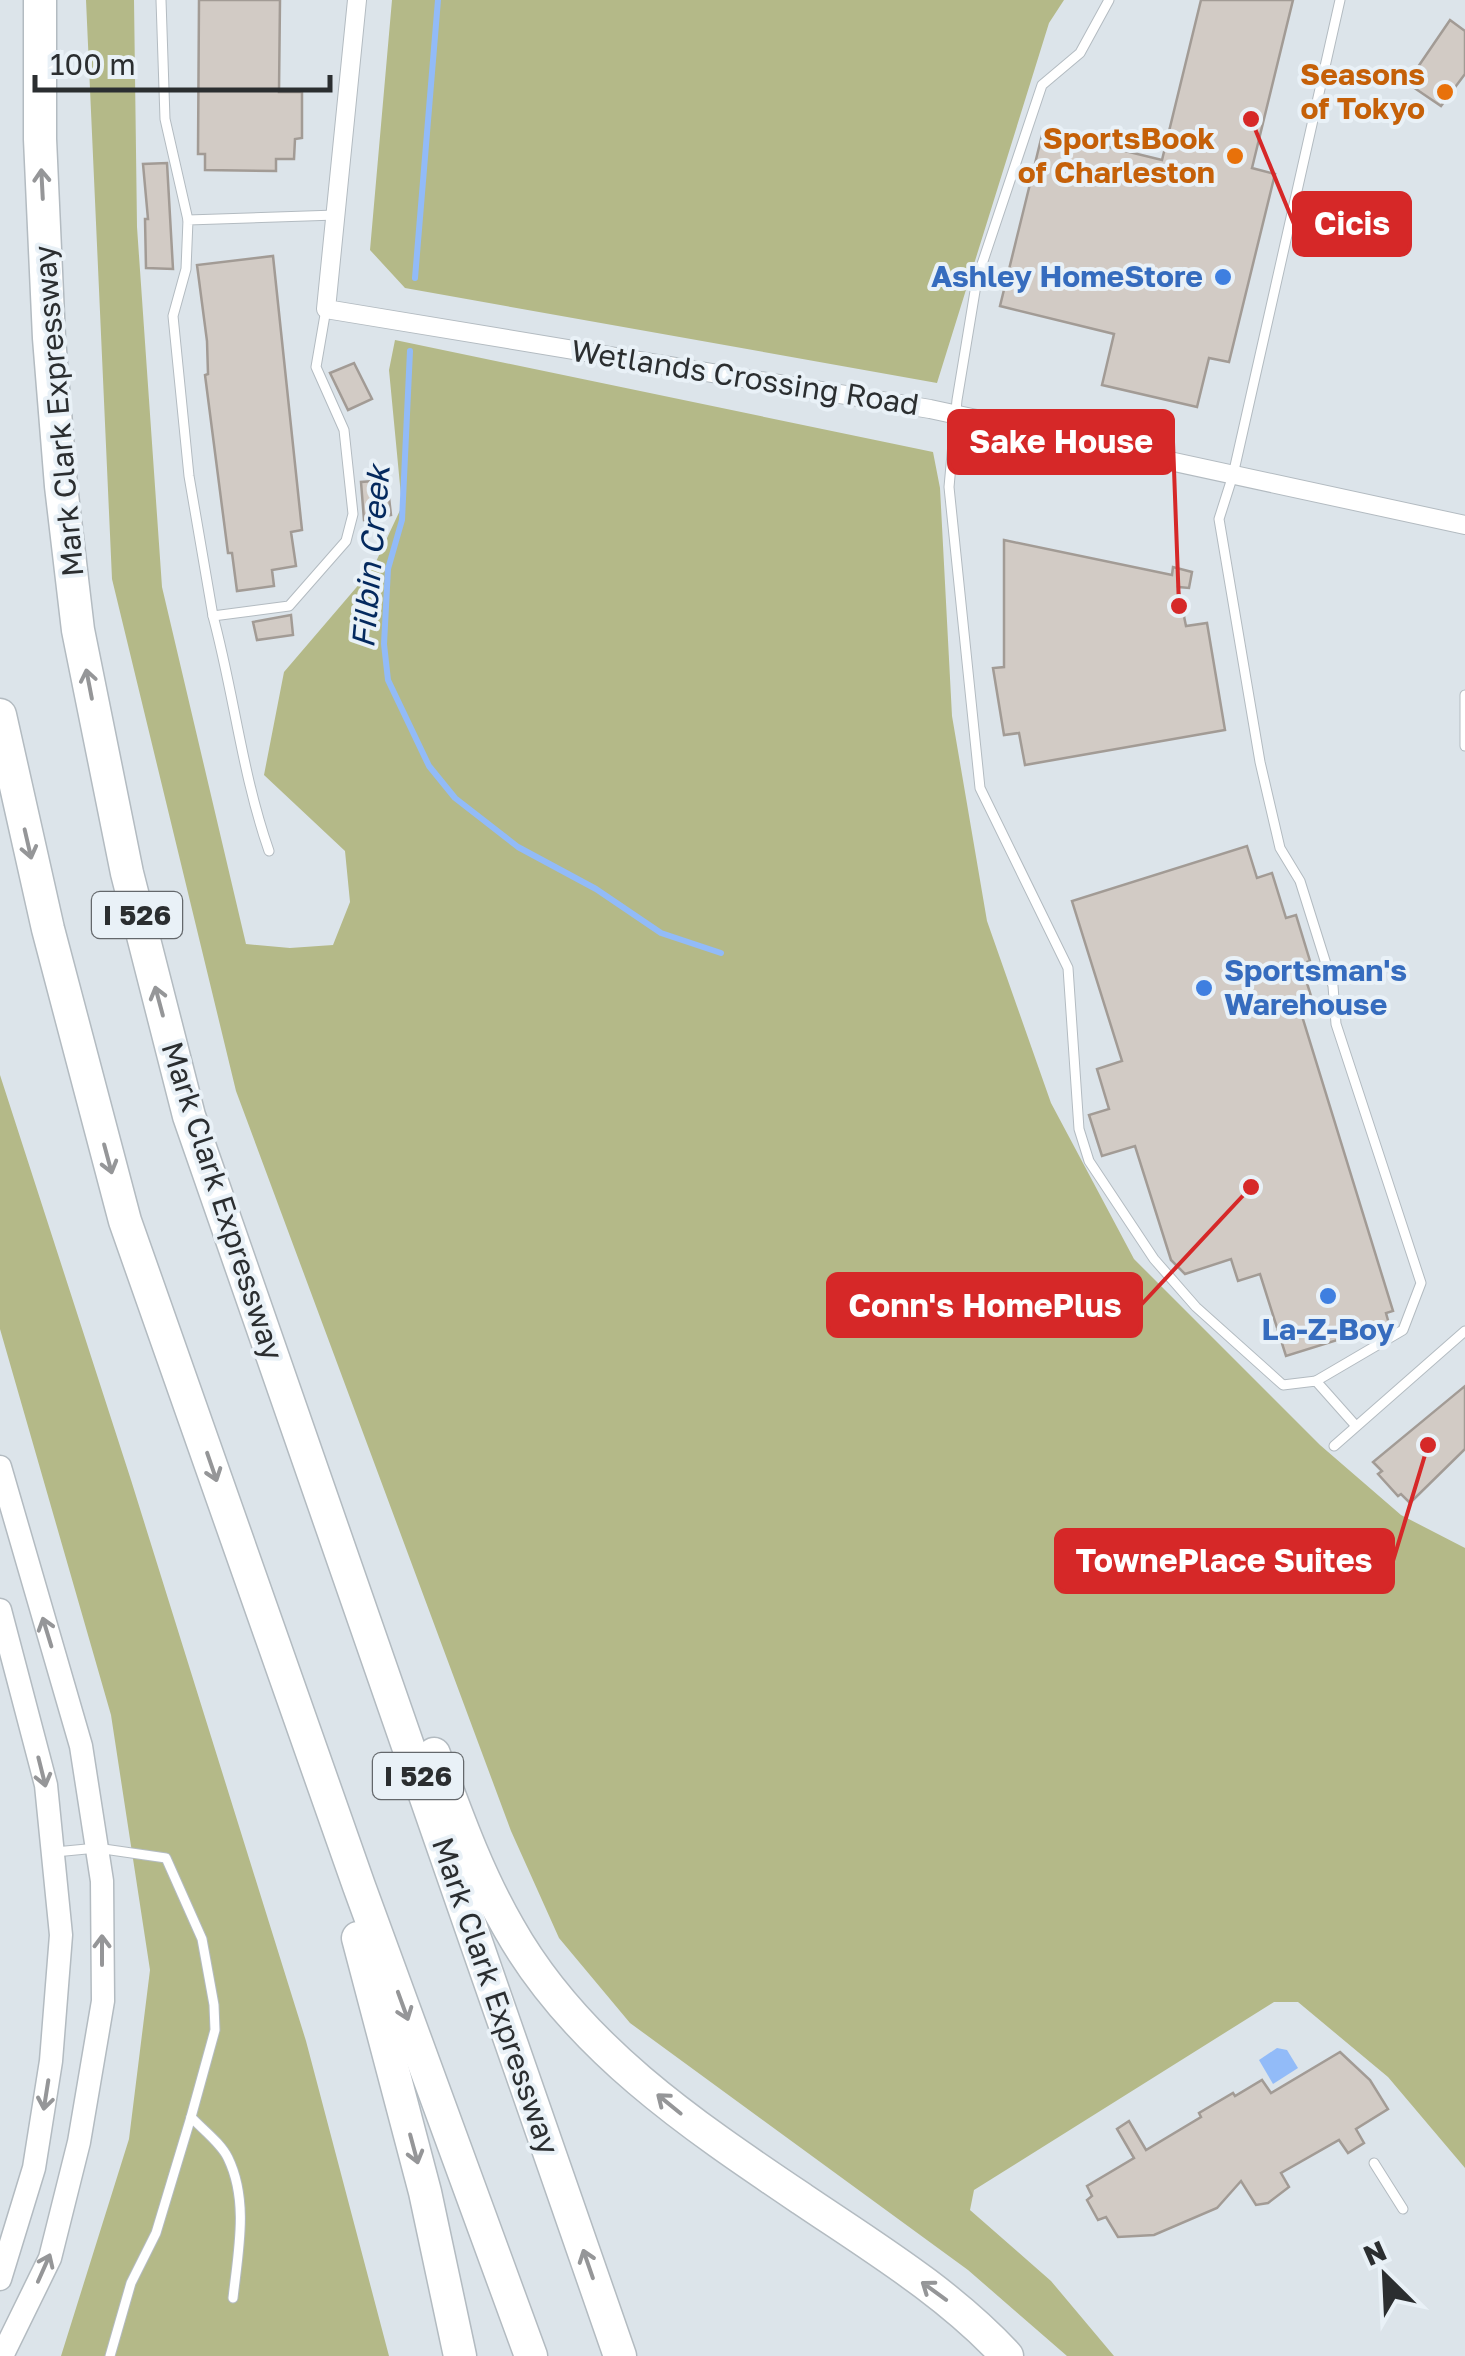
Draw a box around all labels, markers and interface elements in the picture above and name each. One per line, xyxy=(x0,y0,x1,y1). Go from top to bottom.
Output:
scale bar xyxy=(35,30,330,92)
text: 100 m xyxy=(50,46,136,82)
place label: Seasons of Tokyo xyxy=(1300,56,1425,126)
marker: Seasons of Tokyo xyxy=(1434,81,1456,103)
place label: SportsBook of Charleston xyxy=(1018,120,1216,190)
marker: SportsBook of Charleston xyxy=(1224,145,1246,167)
one-way arrow xyxy=(32,168,51,200)
callout: Cicis xyxy=(1294,193,1410,255)
text: Cicis xyxy=(1314,204,1390,242)
street label: Mark Clark Expressway xyxy=(26,244,90,578)
place label: Ashley HomeStore xyxy=(931,258,1203,294)
marker: Ashley HomeStore xyxy=(1212,266,1234,288)
street label: Wetlands Crossing Road xyxy=(569,332,922,422)
callout: Sake House xyxy=(949,411,1173,473)
text: Sake House xyxy=(969,422,1153,460)
water label: Filbin Creek xyxy=(343,461,397,650)
one-way arrow xyxy=(78,669,97,701)
one-way arrow xyxy=(19,828,38,859)
road number: I 526 xyxy=(92,892,182,938)
place label: Sportsman's Warehouse xyxy=(1224,952,1407,1022)
marker: Sportsman's Warehouse xyxy=(1193,977,1215,999)
one-way arrow xyxy=(149,986,167,1018)
street label: Mark Clark Expressway xyxy=(154,1037,292,1365)
one-way arrow xyxy=(100,1143,119,1174)
callout: Conn's HomePlus xyxy=(828,1274,1141,1336)
marker: La-Z-Boy xyxy=(1317,1285,1339,1307)
text: Conn's HomePlus xyxy=(848,1286,1122,1324)
place label: La-Z-Boy xyxy=(1261,1311,1395,1347)
one-way arrow xyxy=(204,1451,222,1482)
callout: TownePlace Suites xyxy=(1056,1530,1393,1592)
text: TownePlace Suites xyxy=(1076,1541,1372,1579)
one-way arrow xyxy=(37,1617,55,1648)
road number: I 526 xyxy=(373,1753,463,1799)
one-way arrow xyxy=(34,1756,53,1787)
street label: Mark Clark Expressway xyxy=(425,1833,567,2159)
one-way arrow xyxy=(92,1935,112,1968)
one-way arrow xyxy=(395,1989,413,2020)
one-way arrow xyxy=(36,2078,55,2110)
one-way arrow xyxy=(656,2093,682,2115)
one-way arrow xyxy=(405,2133,424,2164)
north arrow xyxy=(1335,2226,1435,2326)
text: N xyxy=(1358,2233,1391,2272)
one-way arrow xyxy=(578,2248,596,2280)
one-way arrow xyxy=(36,2254,55,2284)
one-way arrow xyxy=(921,2281,949,2302)

